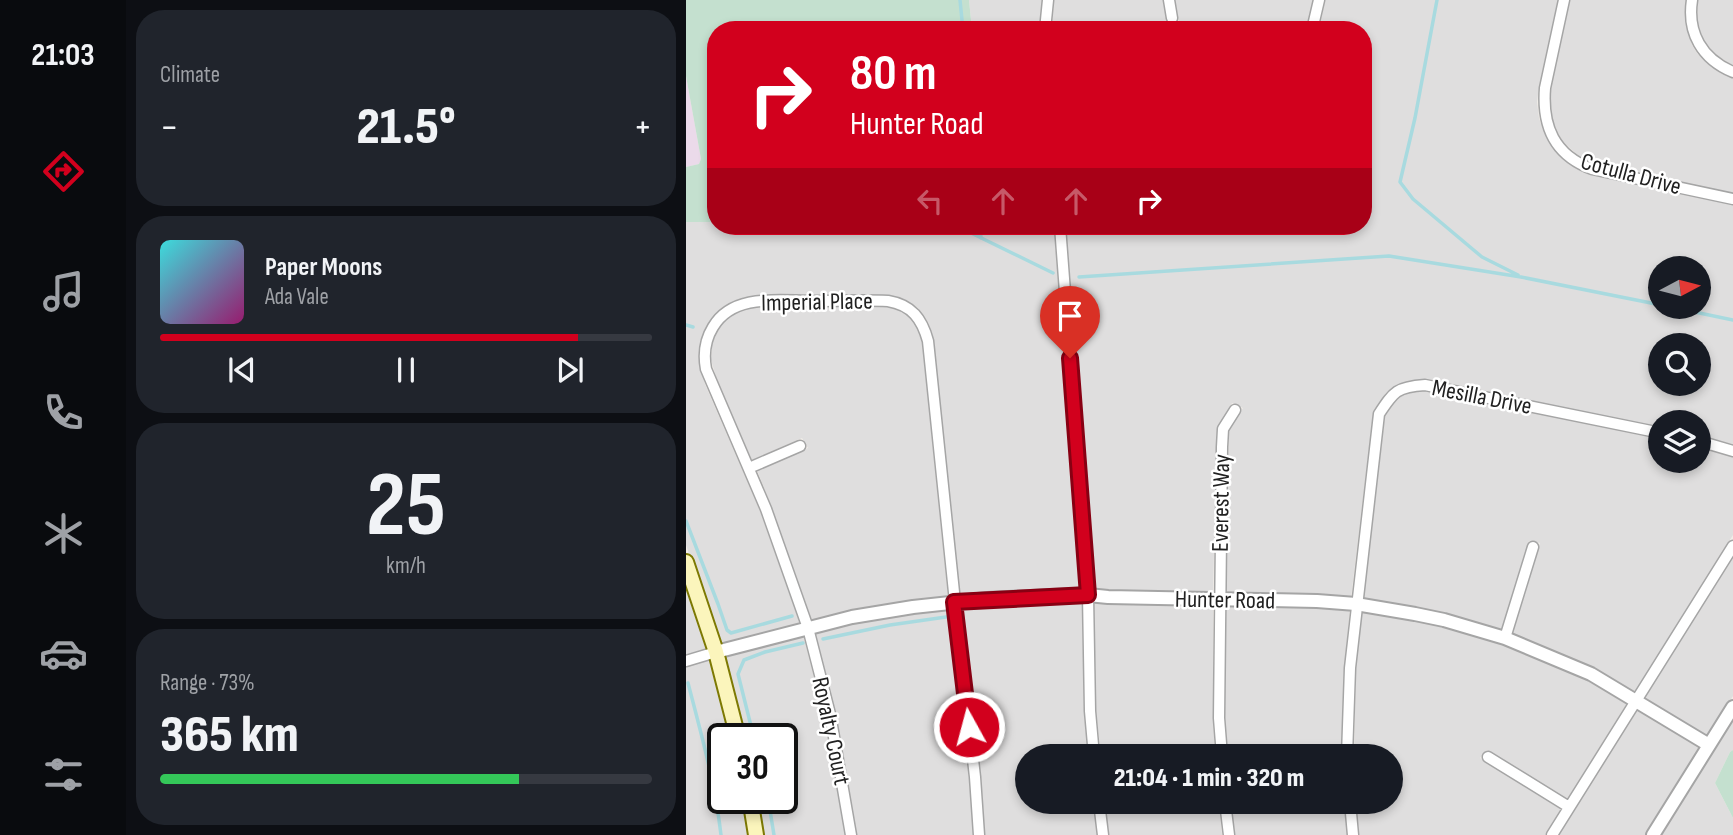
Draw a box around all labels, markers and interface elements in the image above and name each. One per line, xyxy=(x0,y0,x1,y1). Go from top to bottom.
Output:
text: 21:03 xyxy=(31,36,95,75)
text: 80 m xyxy=(850,45,937,104)
icon: right xyxy=(735,49,826,140)
text: Climate xyxy=(160,61,220,89)
text: 21.5° xyxy=(356,96,456,159)
text: − xyxy=(160,105,179,150)
text: + xyxy=(633,105,652,150)
text: Hunter Road xyxy=(850,105,984,144)
icon: directions xyxy=(39,147,88,196)
street label: Cotulla Drive xyxy=(1578,147,1684,201)
icon: left xyxy=(911,182,949,220)
icon: ahead xyxy=(984,182,1022,220)
icon: ahead xyxy=(1057,182,1095,220)
icon: right xyxy=(1130,182,1168,220)
text: Paper Moons xyxy=(265,252,382,283)
north arrow xyxy=(1648,256,1712,318)
map controls xyxy=(1648,256,1711,473)
icon: music xyxy=(39,267,88,316)
text: Ada Vale xyxy=(265,283,329,311)
pin xyxy=(1040,286,1100,358)
street label: Imperial Place xyxy=(761,287,873,317)
icon: arrive xyxy=(1051,297,1089,335)
button: search xyxy=(1648,333,1711,396)
icon: previous xyxy=(223,351,261,389)
icon: pause xyxy=(387,351,425,389)
icon: next xyxy=(551,351,589,389)
street label: Mesilla Drive xyxy=(1430,373,1534,421)
icon: phone xyxy=(39,388,88,437)
button: layers xyxy=(1648,410,1711,473)
text: 25 xyxy=(366,452,446,561)
street label: Everest Way xyxy=(1206,454,1236,552)
icon: climate xyxy=(39,509,88,558)
text: km/h xyxy=(386,552,426,580)
street label: Hunter Road xyxy=(1175,585,1275,615)
icon: car xyxy=(39,629,88,678)
text: Range · 73% xyxy=(160,669,255,697)
street label: Royalty Court xyxy=(805,674,857,788)
position arrow xyxy=(932,690,1006,764)
text: 365 km xyxy=(160,704,299,767)
speed limit sign: 30 xyxy=(707,723,798,814)
icon: filters xyxy=(39,750,88,799)
text: 21:04 · 1 min · 320 m xyxy=(1114,763,1304,794)

